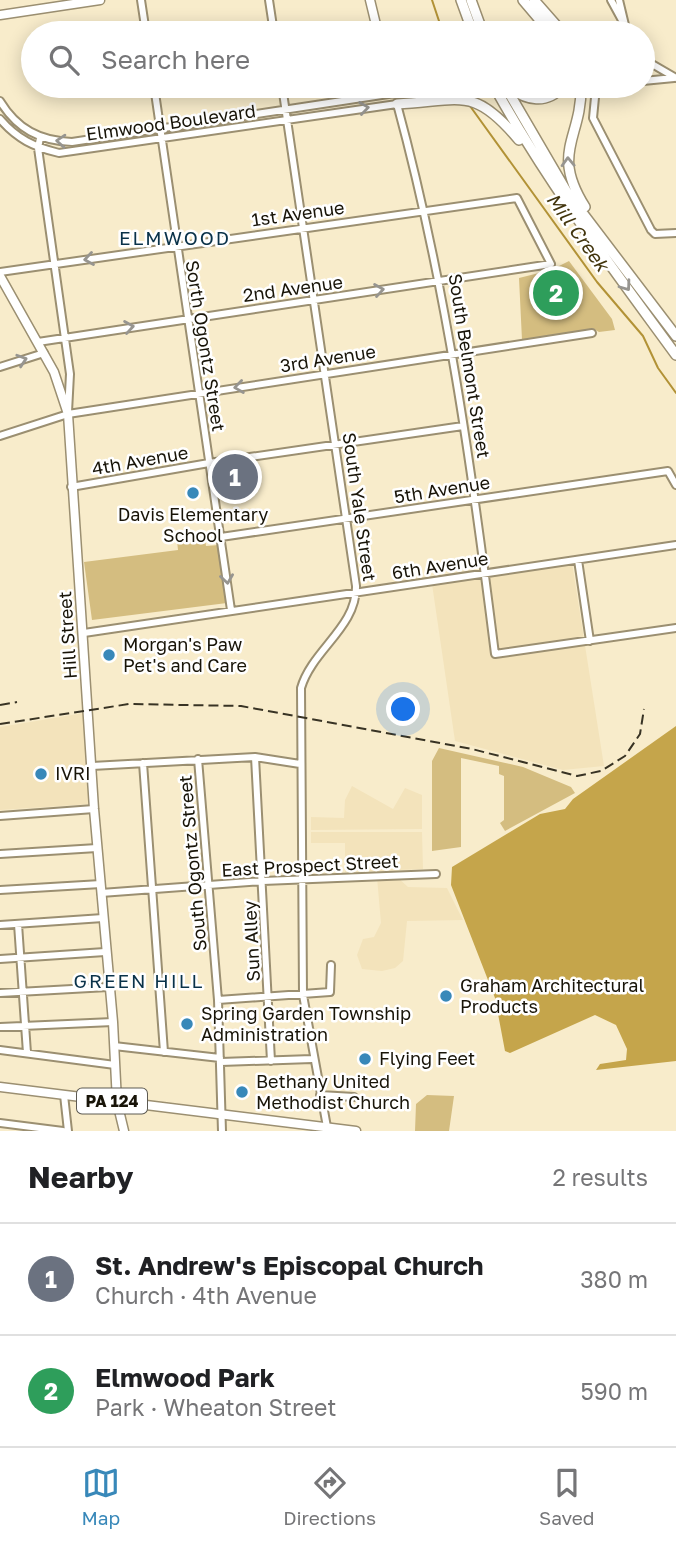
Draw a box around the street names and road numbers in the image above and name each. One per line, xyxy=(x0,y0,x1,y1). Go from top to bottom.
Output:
street label: Elmwood Boulevard xyxy=(85,99,257,145)
street label: 1st Avenue xyxy=(250,196,346,230)
street label: Sorth Ogontz Street xyxy=(182,259,230,433)
street label: 2nd Avenue xyxy=(242,270,344,306)
street label: South Belmont Street xyxy=(445,272,495,460)
street label: 3rd Avenue xyxy=(278,340,377,376)
street label: South Yale Street xyxy=(339,431,381,583)
street label: 4th Avenue xyxy=(90,441,190,479)
street label: 5th Avenue xyxy=(392,471,491,507)
street label: 6th Avenue xyxy=(390,547,490,583)
street label: Hill Street xyxy=(53,591,81,680)
street label: South Ogontz Street xyxy=(173,774,211,952)
street label: East Prospect Street xyxy=(221,849,399,881)
street label: Sun Alley xyxy=(238,900,264,982)
road number: PA 124 xyxy=(77,1088,147,1114)

